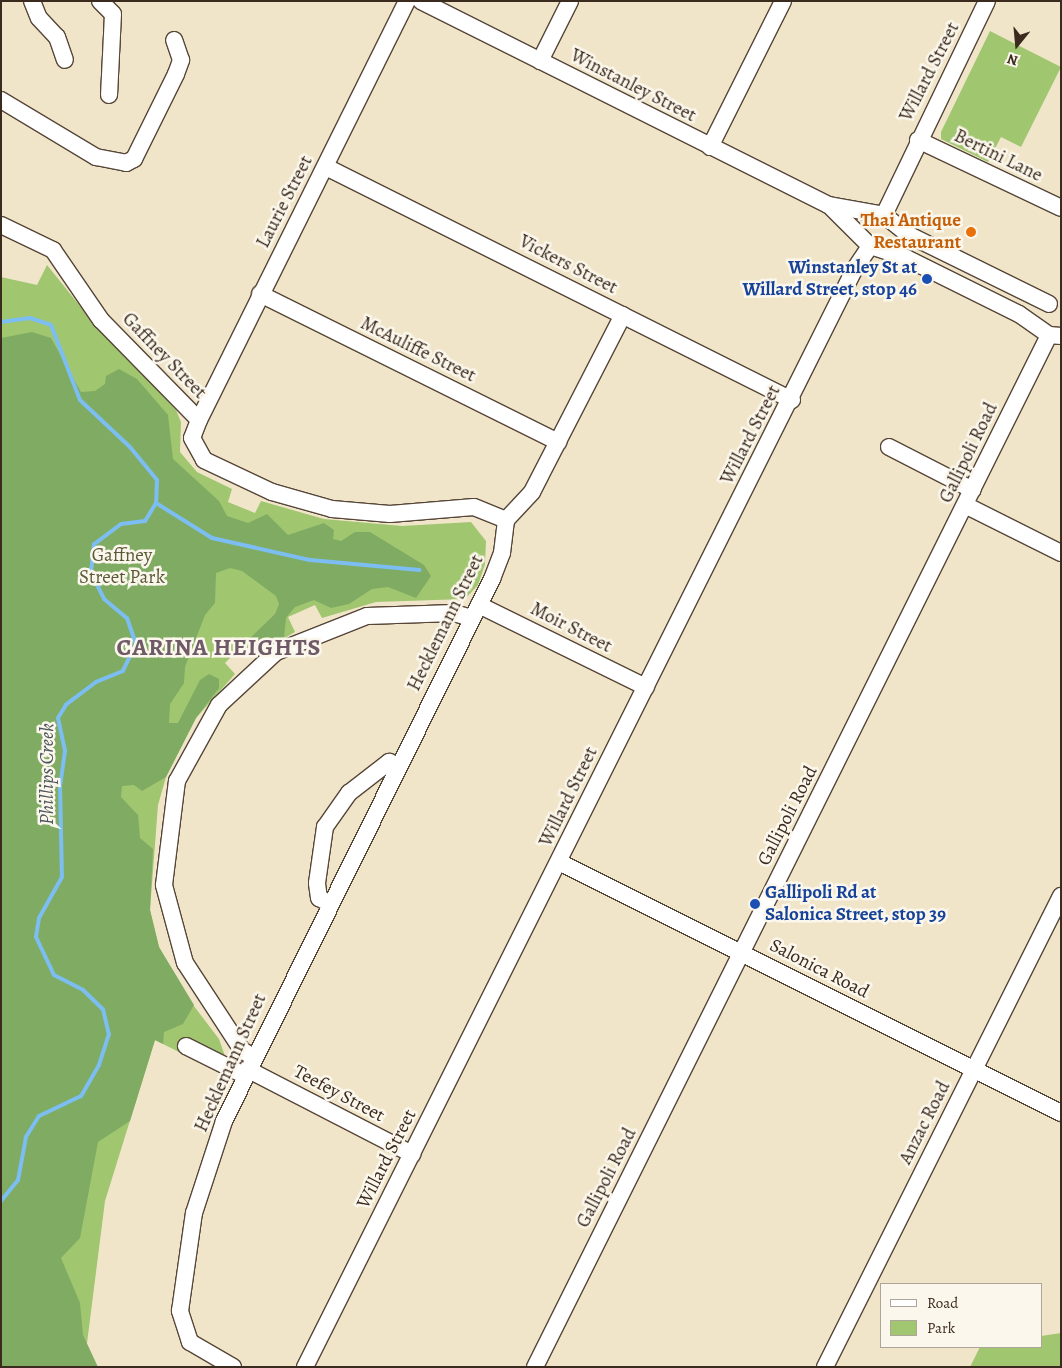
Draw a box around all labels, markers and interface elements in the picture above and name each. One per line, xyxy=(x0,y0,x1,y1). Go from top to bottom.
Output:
street label: Willard Street xyxy=(895,19,965,125)
north arrow xyxy=(992,20,1042,70)
street label: Winstanley Street xyxy=(566,45,700,127)
text: N xyxy=(1005,49,1020,70)
street label: Bertini Lane xyxy=(950,125,1046,187)
street label: Laurie Street xyxy=(252,152,318,252)
place label: Thai Antique Restaurant xyxy=(860,210,961,254)
marker: Thai Antique Restaurant xyxy=(965,226,977,238)
street label: Vickers Street xyxy=(515,231,621,299)
place label: Winstanley St at Willard Street, stop 46 xyxy=(742,257,917,301)
marker: Winstanley St at Willard Street, stop 46 xyxy=(921,273,933,285)
street label: Gaffney Street xyxy=(117,308,211,404)
street label: McAuliffe Street xyxy=(357,312,479,388)
street label: Willard Street xyxy=(716,382,786,488)
street label: Gallipoli Road xyxy=(935,399,1003,507)
park label: Gaffney Street Park xyxy=(79,545,165,589)
street label: Hecklemann Street xyxy=(403,551,489,695)
street label: Moir Street xyxy=(526,598,616,658)
district label: CARINA HEIGHTS xyxy=(115,634,323,662)
water label: Phillips Creek xyxy=(34,723,58,825)
street label: Willard Street xyxy=(535,743,603,851)
street label: Gallipoli Road xyxy=(753,762,823,870)
place label: Gallipoli Rd at Salonica Street, stop 39 xyxy=(765,882,946,926)
marker: Gallipoli Rd at Salonica Street, stop 39 xyxy=(749,898,761,910)
street label: Salonica Road xyxy=(766,934,872,1004)
street label: Hecklemann Street xyxy=(190,990,272,1136)
street label: Teefey Street xyxy=(290,1061,388,1127)
street label: Anzac Road xyxy=(894,1078,956,1168)
street label: Willard Street xyxy=(352,1106,422,1212)
street label: Gallipoli Road xyxy=(572,1124,642,1232)
legend xyxy=(880,1283,1042,1348)
text: Road xyxy=(927,1293,958,1313)
text: Park xyxy=(927,1318,955,1338)

